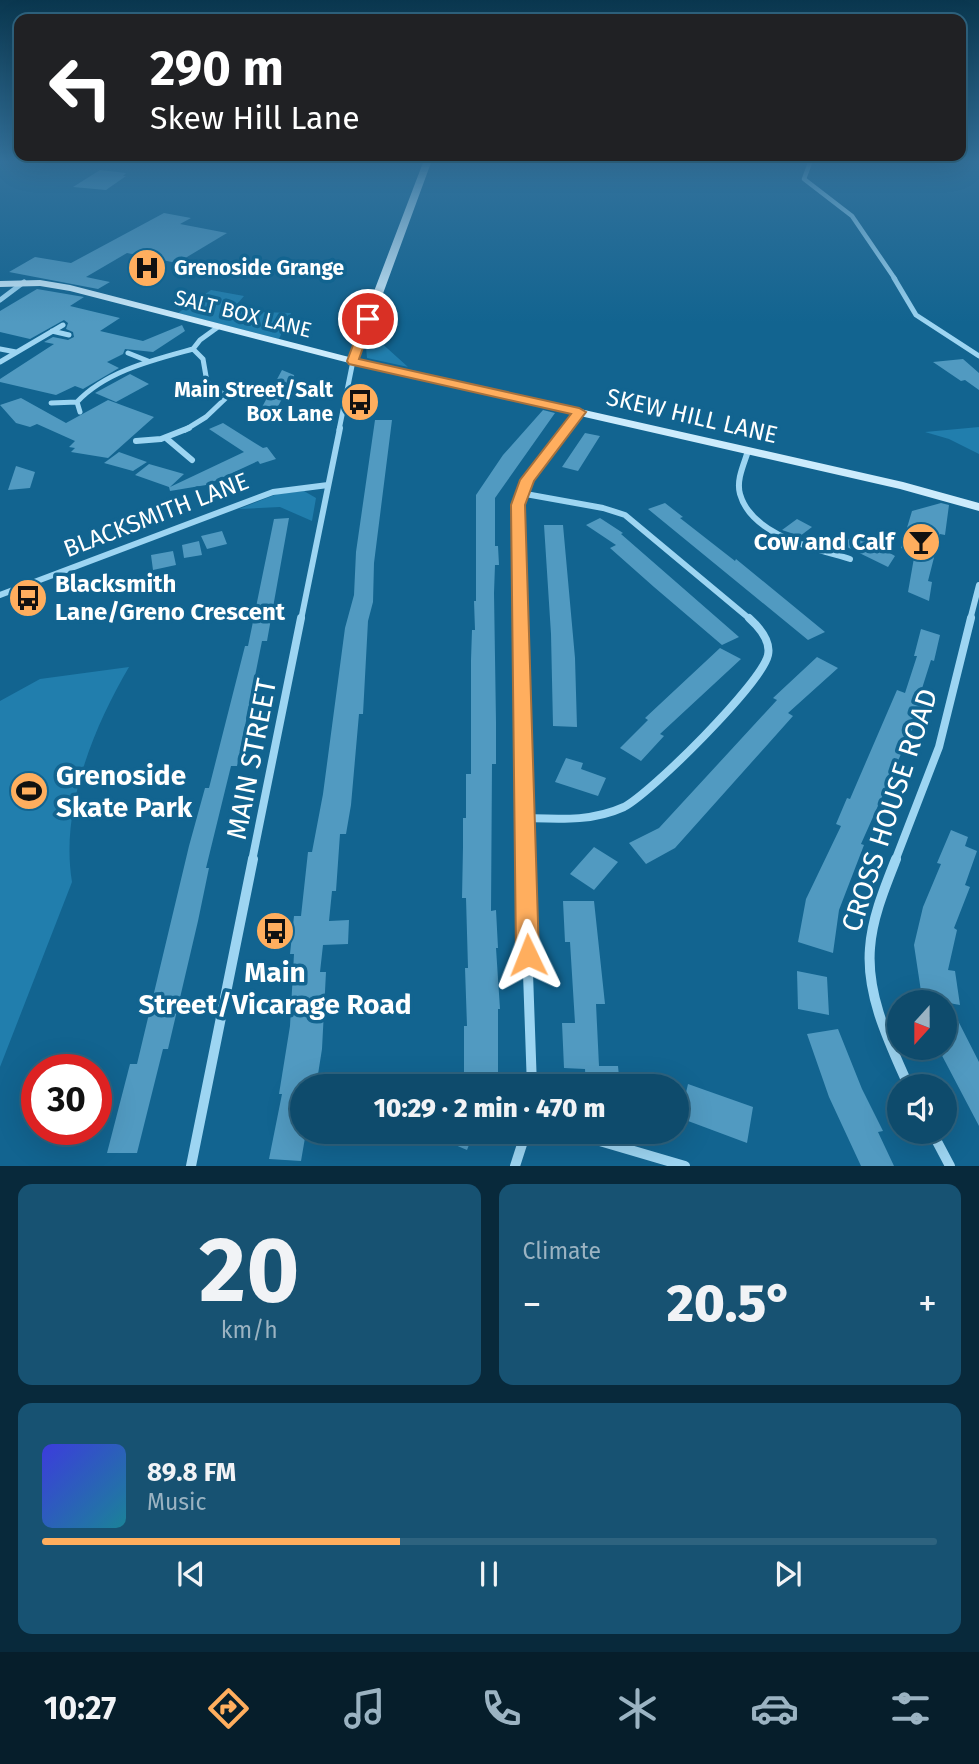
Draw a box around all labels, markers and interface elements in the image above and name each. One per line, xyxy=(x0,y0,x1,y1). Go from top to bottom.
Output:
text: 290 m xyxy=(150,39,284,98)
icon: left xyxy=(35,42,126,133)
text: Skew Hill Lane xyxy=(150,99,360,137)
hospital icon: Grenoside Grange xyxy=(126,247,168,289)
place label: Grenoside Grange xyxy=(174,255,345,281)
street label: SALT BOX LANE xyxy=(172,284,314,344)
pin xyxy=(338,289,398,349)
icon: arrive xyxy=(349,300,387,338)
place label: Main Street/Salt Box Lane xyxy=(174,377,334,427)
bus stop icon: Main Street/Salt Box Lane xyxy=(339,381,381,423)
street label: SKEW HILL LANE xyxy=(604,383,780,449)
street label: BLACKSMITH LANE xyxy=(59,467,253,563)
bar icon: Cow and Calf xyxy=(900,521,942,563)
place label: Cow and Calf xyxy=(754,528,896,556)
place label: Blacksmith Lane/Greno Crescent xyxy=(55,570,286,626)
bus stop icon: Blacksmith Lane/Greno Crescent xyxy=(7,577,49,619)
street label: MAIN STREET xyxy=(220,675,283,842)
street label: CROSS HOUSE ROAD xyxy=(835,684,944,936)
place label: Grenoside Skate Park xyxy=(56,759,193,824)
sports icon: Grenoside Skate Park xyxy=(8,770,50,812)
bus stop icon: Main Street/Vicarage Road xyxy=(254,910,296,952)
position arrow xyxy=(491,918,565,992)
place label: Main Street/Vicarage Road xyxy=(138,956,412,1021)
north arrow xyxy=(887,990,957,1060)
map controls xyxy=(887,990,957,1144)
speed limit sign: 30 xyxy=(21,1054,112,1145)
button: sound xyxy=(887,1074,957,1144)
text: 10:29 · 2 min · 470 m xyxy=(374,1093,605,1124)
text: 20 xyxy=(199,1216,299,1325)
text: Climate xyxy=(523,1237,601,1265)
text: 20.5° xyxy=(667,1272,793,1335)
text: − xyxy=(523,1281,542,1327)
text: + xyxy=(918,1281,937,1327)
text: km/h xyxy=(221,1316,278,1344)
text: 89.8 FM xyxy=(147,1457,236,1488)
text: Music xyxy=(147,1488,207,1516)
icon: previous xyxy=(172,1555,210,1593)
icon: pause xyxy=(470,1555,508,1593)
icon: next xyxy=(769,1555,807,1593)
icon: directions xyxy=(204,1684,253,1733)
icon: music xyxy=(340,1684,389,1733)
icon: phone xyxy=(477,1684,526,1733)
icon: climate xyxy=(613,1684,662,1733)
icon: car xyxy=(750,1684,799,1733)
icon: filters xyxy=(886,1684,935,1733)
text: 10:27 xyxy=(44,1689,116,1727)

